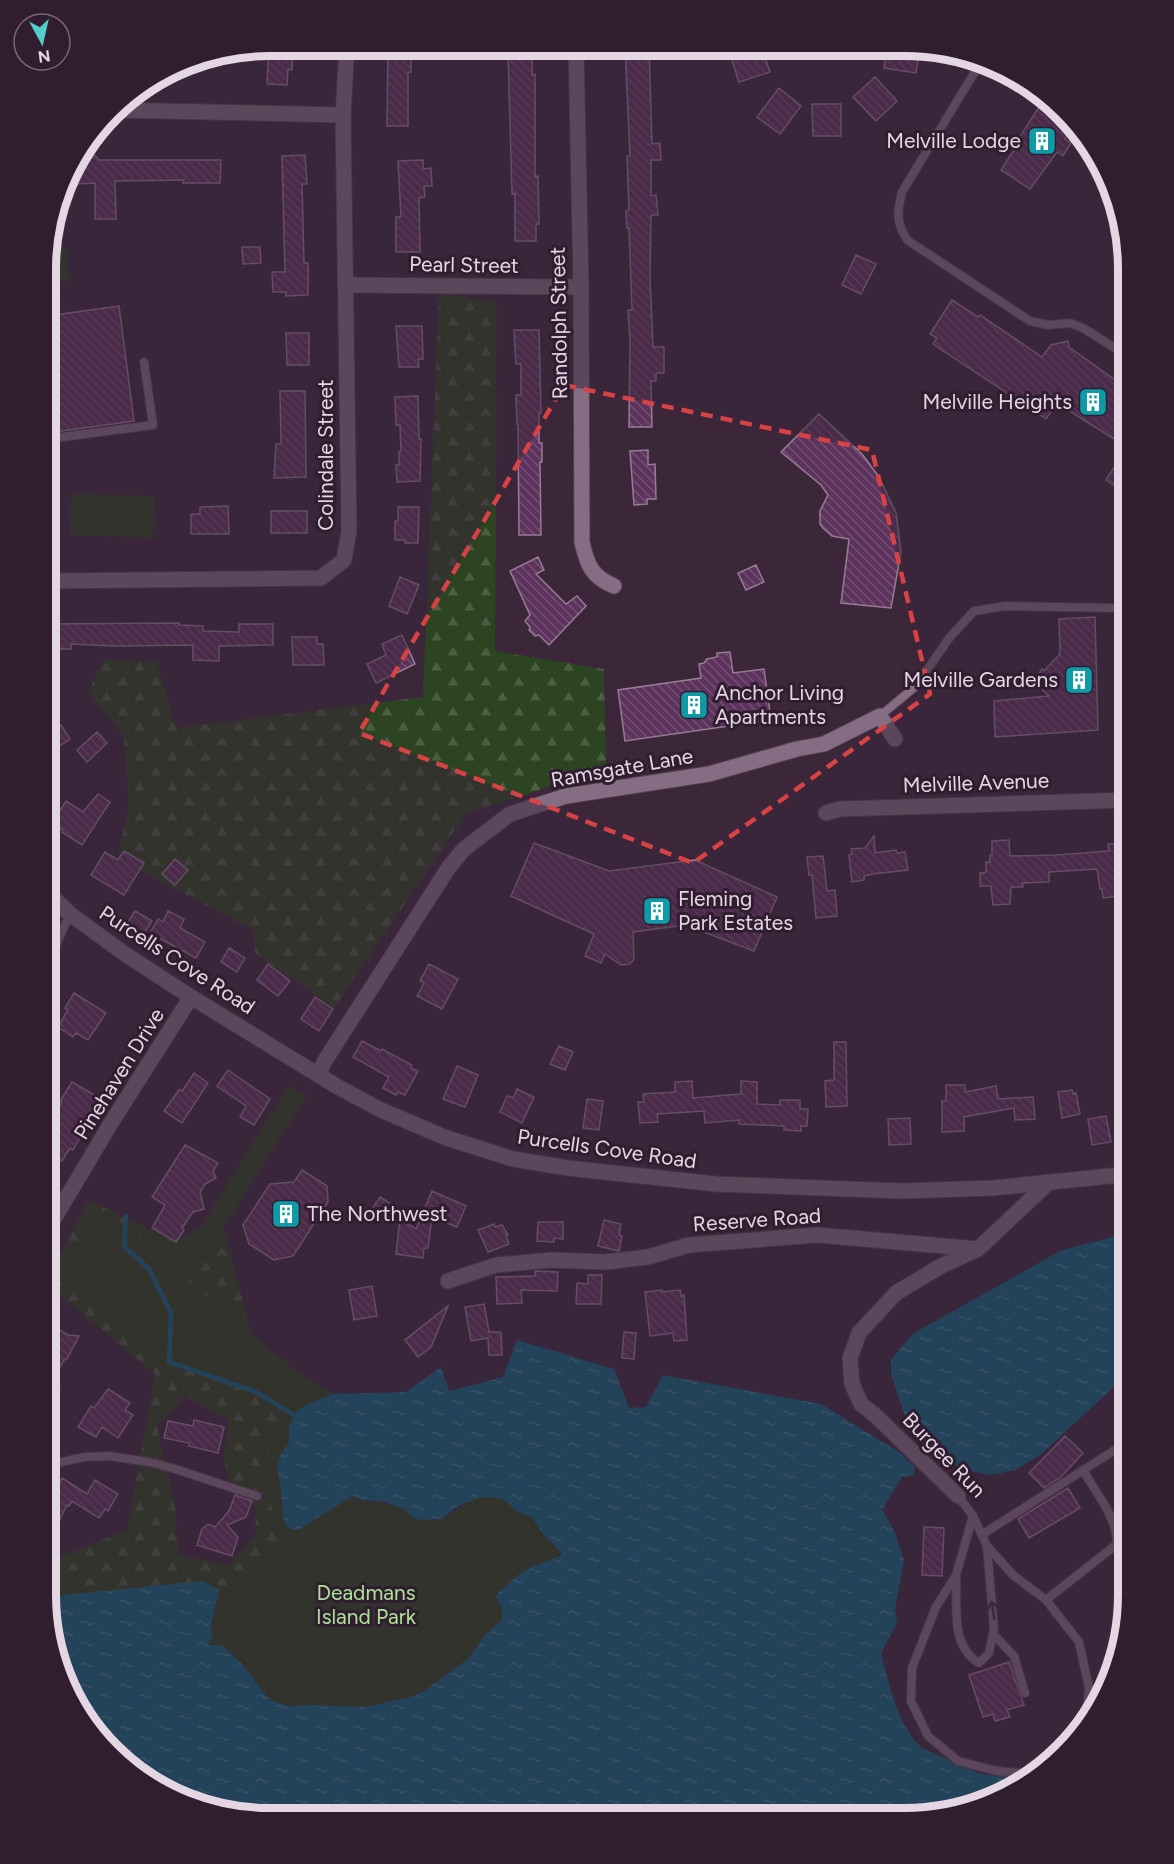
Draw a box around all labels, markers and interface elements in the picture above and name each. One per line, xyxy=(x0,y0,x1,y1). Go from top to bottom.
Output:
north arrow xyxy=(12,12,72,72)
text: N xyxy=(37,46,51,67)
building icon: Melville Lodge xyxy=(1026,125,1058,157)
place label: Melville Lodge xyxy=(886,128,1021,153)
street label: Randolph Street xyxy=(545,246,572,400)
street label: Pearl Street xyxy=(409,251,519,278)
street label: Colindale Street xyxy=(313,379,338,531)
building icon: Melville Heights xyxy=(1077,386,1109,418)
place label: Melville Heights xyxy=(923,389,1072,414)
building icon: Melville Gardens xyxy=(1063,664,1095,696)
place label: Melville Gardens xyxy=(903,667,1058,692)
place label: Anchor Living Apartments xyxy=(715,680,844,729)
building icon: Anchor Living Apartments xyxy=(678,689,710,721)
street label: Ramsgate Lane xyxy=(549,743,695,792)
street label: Melville Avenue xyxy=(902,767,1050,798)
place label: Fleming Park Estates xyxy=(678,886,793,935)
building icon: Fleming Park Estates xyxy=(641,895,673,927)
street label: Purcells Cove Road xyxy=(95,900,260,1019)
street label: Pinehaven Drive xyxy=(68,1003,169,1144)
street label: Purcells Cove Road xyxy=(516,1124,698,1173)
building icon: The Northwest xyxy=(270,1198,302,1230)
place label: The Northwest xyxy=(307,1201,447,1226)
street label: Reserve Road xyxy=(692,1203,822,1236)
street label: Burgee Run xyxy=(898,1407,991,1502)
park label: Deadmans Island Park xyxy=(316,1580,417,1629)
one-way arrow xyxy=(987,1600,998,1620)

